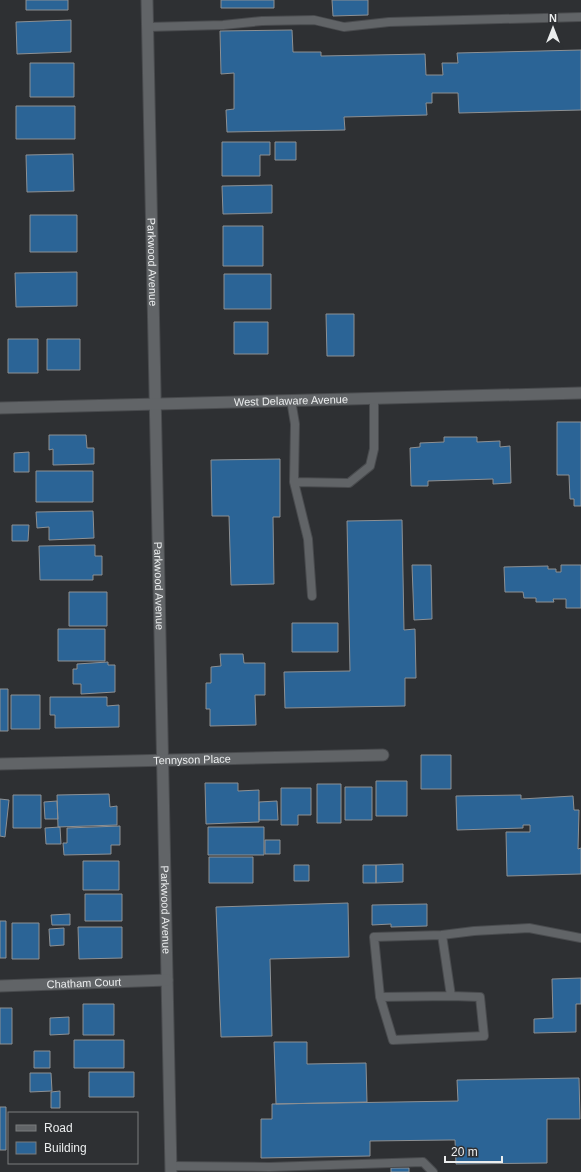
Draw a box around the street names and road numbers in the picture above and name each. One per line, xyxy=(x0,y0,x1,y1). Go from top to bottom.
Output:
street label: Parkwood Avenue xyxy=(145,218,159,306)
street label: West Delaware Avenue xyxy=(234,393,348,408)
street label: Parkwood Avenue xyxy=(152,541,166,630)
street label: Tennyson Place xyxy=(153,753,231,766)
street label: Parkwood Avenue xyxy=(159,865,173,954)
street label: Chatham Court xyxy=(46,976,121,990)

